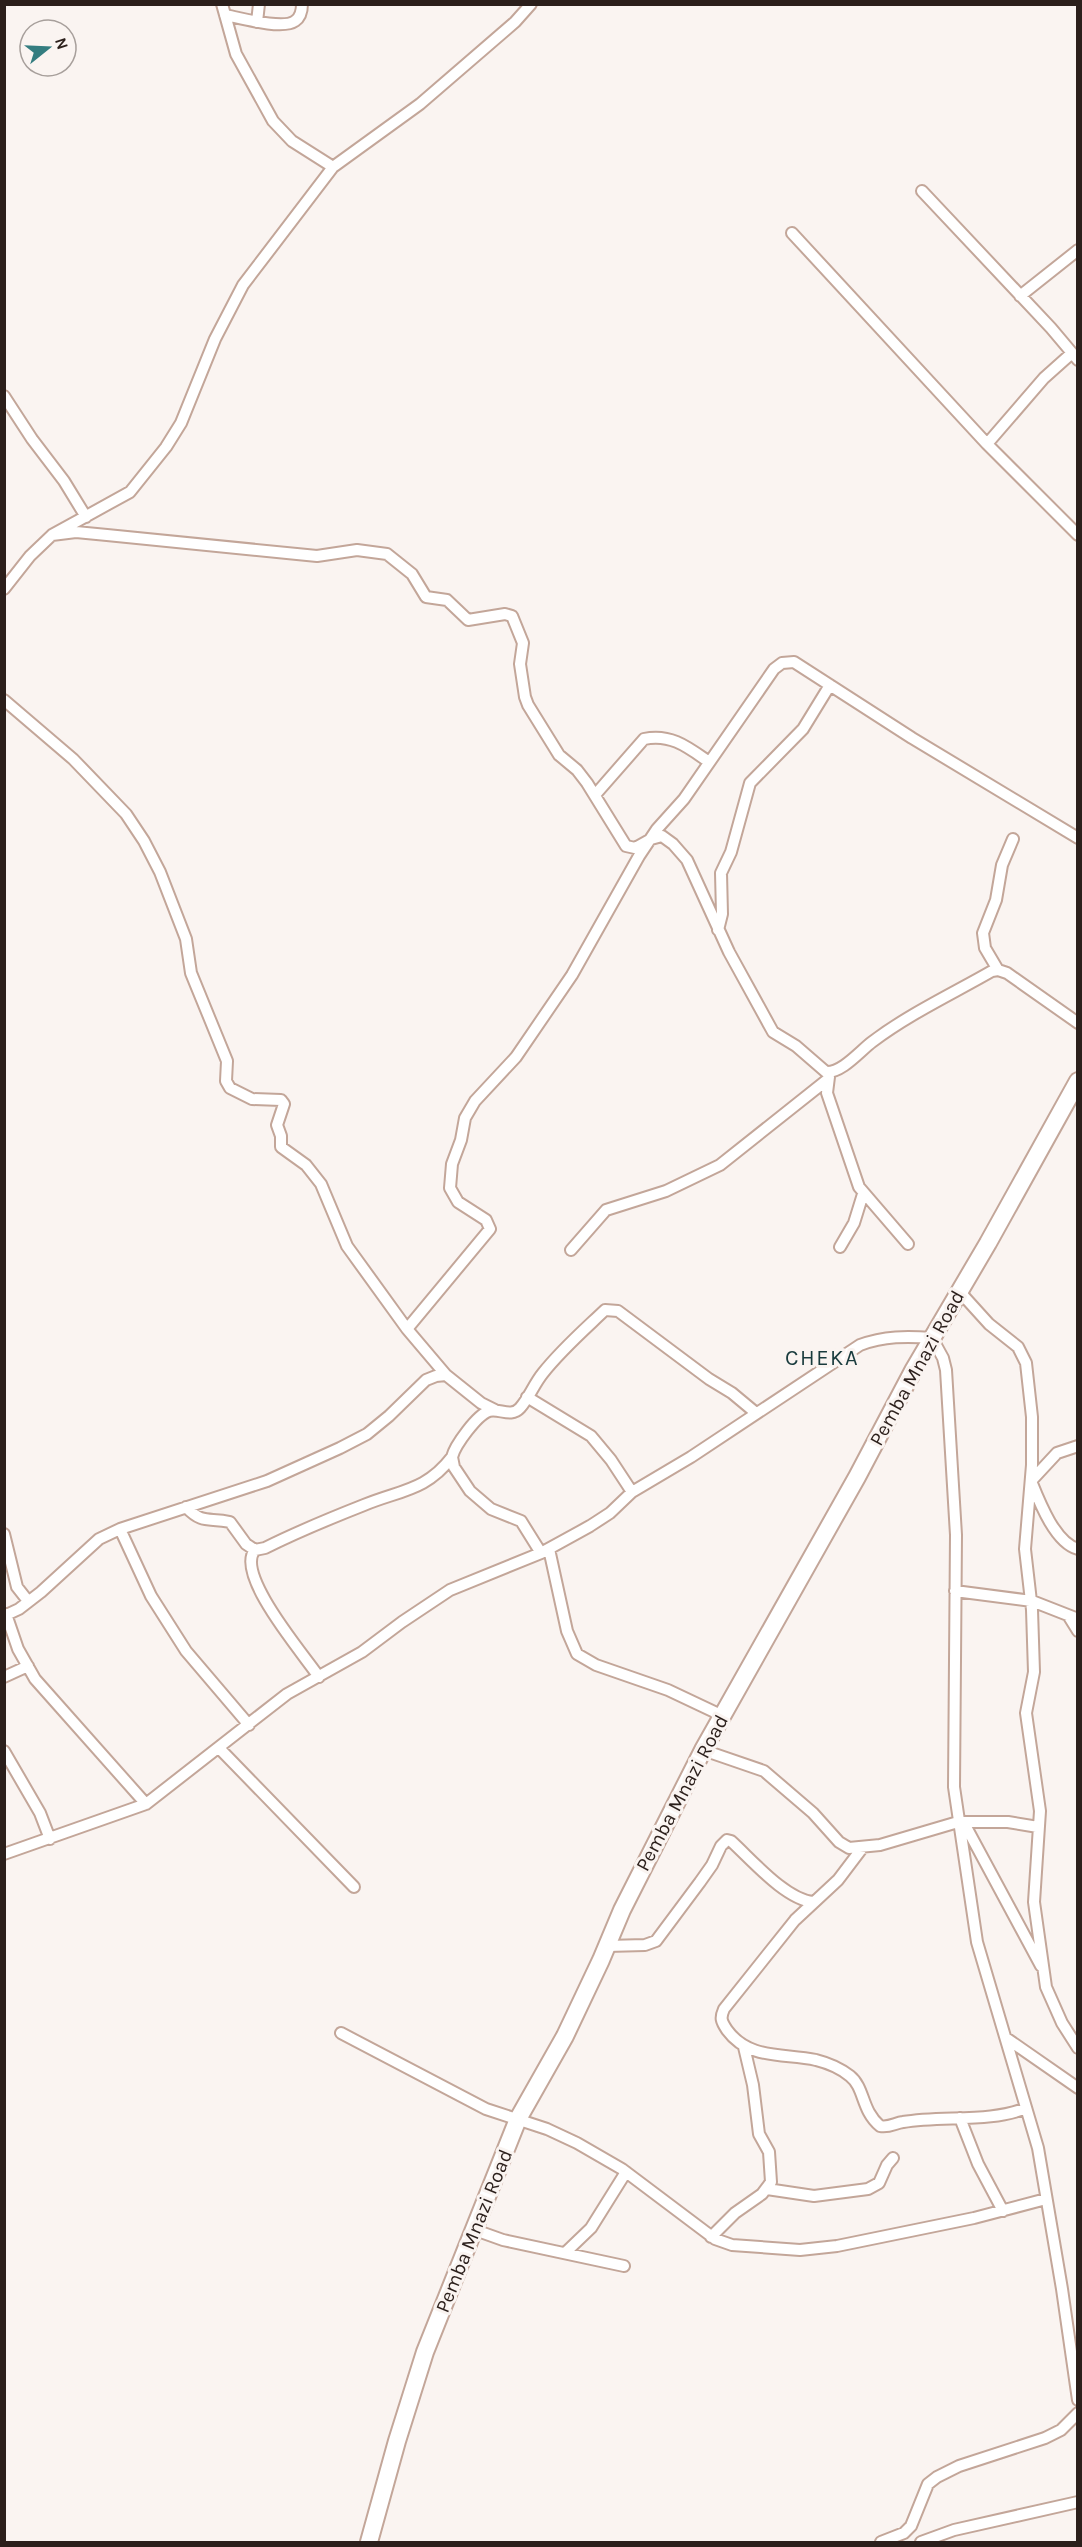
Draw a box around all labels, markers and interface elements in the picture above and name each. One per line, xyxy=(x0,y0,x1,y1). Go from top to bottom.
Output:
north arrow xyxy=(18,18,78,78)
text: N xyxy=(51,35,73,52)
street label: Pemba Mnazi Road xyxy=(865,1286,969,1450)
district label: CHEKA xyxy=(785,1345,859,1371)
street label: Pemba Mnazi Road xyxy=(631,1711,733,1875)
street label: Pemba Mnazi Road xyxy=(431,2146,517,2316)

